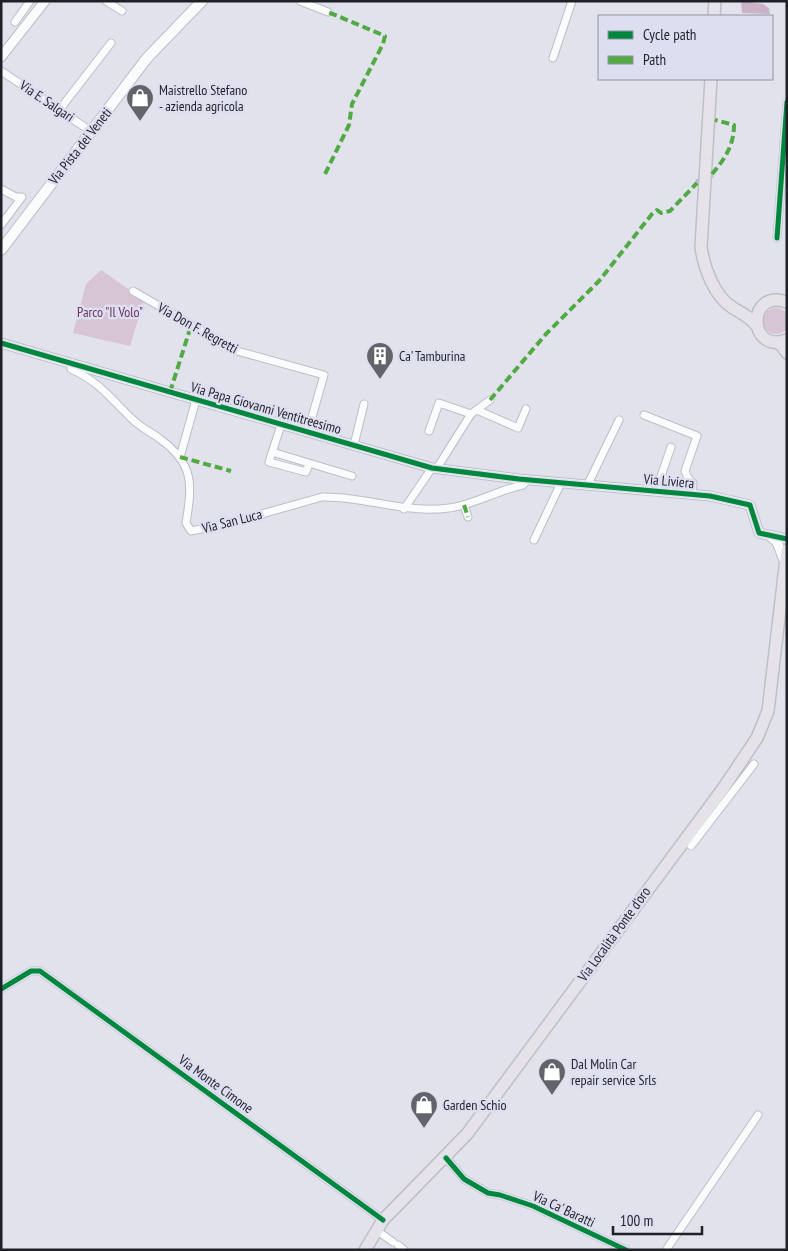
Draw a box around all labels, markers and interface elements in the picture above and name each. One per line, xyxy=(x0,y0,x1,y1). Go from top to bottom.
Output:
legend xyxy=(598,15,773,80)
text: Cycle path xyxy=(643,25,696,44)
text: Path xyxy=(643,50,666,69)
street label: Via E. Salgari xyxy=(15,76,78,126)
place label: Maistrello Stefano - azienda agricola xyxy=(159,81,247,115)
shop icon: Maistrello Stefano - azienda agricola xyxy=(125,83,155,122)
street label: Via Pista dei Veneti xyxy=(44,104,116,189)
street label: Via Don F. Regretti xyxy=(154,298,241,357)
park label: Parco "Il Volo" xyxy=(77,303,143,321)
building icon: Ca' Tamburina xyxy=(365,341,395,380)
place label: Ca' Tamburina xyxy=(399,347,465,365)
street label: Via Papa Giovanni Ventitreesimo xyxy=(188,378,343,438)
street label: Via Liviera xyxy=(642,470,695,492)
street label: Via San Luca xyxy=(199,505,264,537)
street label: Via Località Ponte d'oro xyxy=(573,883,654,986)
street label: Via Monte Cimone xyxy=(174,1050,257,1117)
place label: Dal Molin Car repair service Srls xyxy=(571,1055,657,1089)
shop icon: Dal Molin Car repair service Srls xyxy=(537,1057,567,1096)
shop icon: Garden Schio xyxy=(409,1090,439,1129)
place label: Garden Schio xyxy=(443,1096,507,1114)
street label: Via Ca' Baratti xyxy=(529,1186,598,1231)
scale bar xyxy=(613,1204,702,1236)
text: 100 m xyxy=(620,1211,653,1230)

